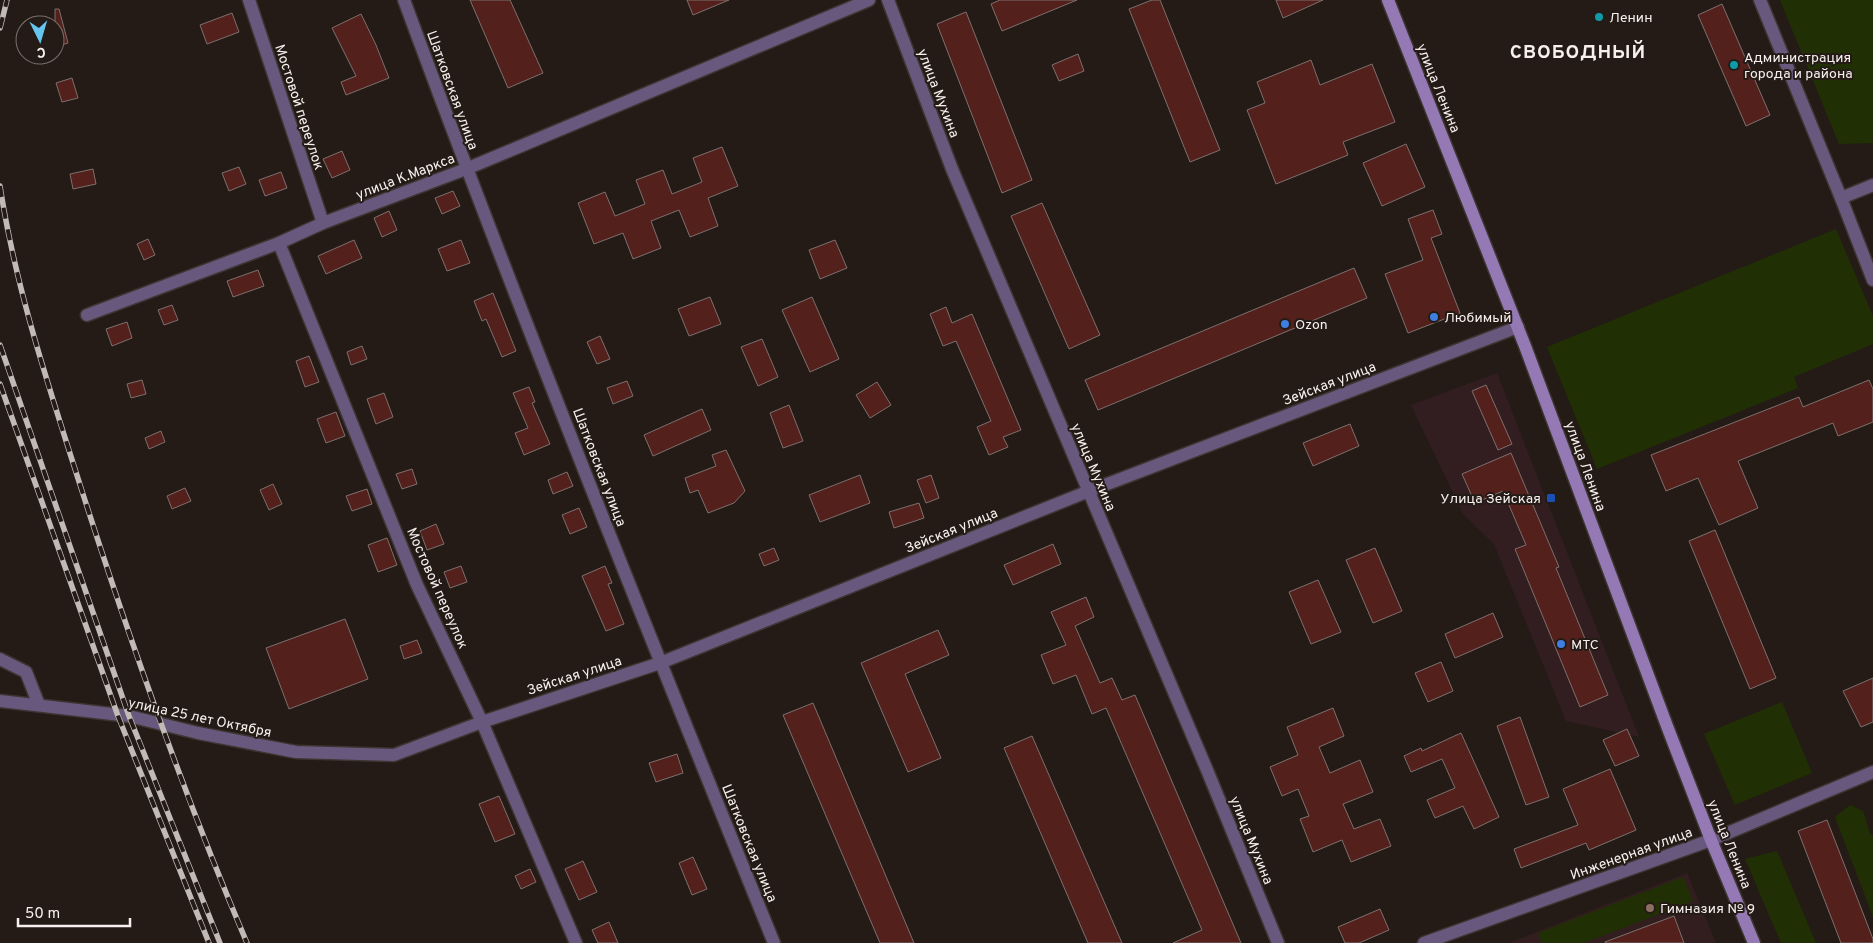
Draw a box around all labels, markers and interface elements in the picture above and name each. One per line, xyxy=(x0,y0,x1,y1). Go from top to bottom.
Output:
place label: Ленин xyxy=(1609,10,1652,27)
marker: Ленин xyxy=(1593,11,1605,23)
north arrow xyxy=(15,15,65,65)
street label: Шатковская улица xyxy=(422,29,481,152)
district label: СВОБОДНЫЙ xyxy=(1510,40,1646,65)
street label: улица Ленина xyxy=(1412,42,1463,136)
text: С xyxy=(36,43,46,60)
street label: Мостовой переулок xyxy=(270,43,327,172)
street label: улица Мухина xyxy=(913,47,962,140)
place label: Администрация города и района xyxy=(1744,50,1853,83)
marker: Администрация города и района xyxy=(1728,59,1740,71)
street label: улица К.Маркса xyxy=(354,151,457,204)
place label: Любимый xyxy=(1444,310,1512,327)
marker: Любимый xyxy=(1428,311,1440,323)
place label: Ozon xyxy=(1295,317,1328,334)
marker: Ozon xyxy=(1279,318,1291,330)
street label: Зейская улица xyxy=(1280,359,1379,410)
street label: Шатковская улица xyxy=(568,406,629,529)
street label: улица Ленина xyxy=(1560,419,1609,514)
street label: улица Мухина xyxy=(1066,421,1119,514)
place label: Улица Зейская xyxy=(1440,491,1541,508)
marker: Улица Зейская xyxy=(1545,492,1557,504)
street label: Зейская улица xyxy=(903,505,1000,558)
street label: Мостовой переулок xyxy=(402,525,471,652)
place label: МТС xyxy=(1571,637,1599,654)
marker: МТС xyxy=(1555,638,1567,650)
street label: Зейская улица xyxy=(525,653,624,700)
street label: улица 25 лет Октября xyxy=(126,695,273,742)
street label: Шатковская улица xyxy=(717,782,780,905)
street label: улица Мухина xyxy=(1225,794,1276,887)
street label: улица Ленина xyxy=(1703,798,1754,892)
street label: Инженерная улица xyxy=(1568,824,1695,884)
scale bar xyxy=(18,896,130,928)
place label: Гимназия № 9 xyxy=(1660,901,1755,918)
marker: Гимназия № 9 xyxy=(1644,902,1656,914)
text: 50 m xyxy=(25,905,60,924)

